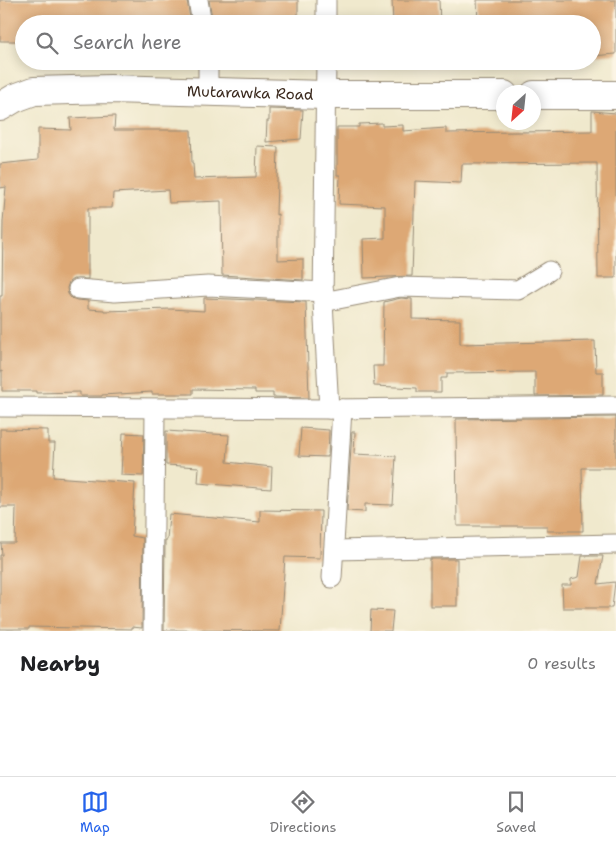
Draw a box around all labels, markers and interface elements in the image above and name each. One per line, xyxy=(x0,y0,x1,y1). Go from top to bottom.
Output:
search box xyxy=(15,15,601,70)
icon: search xyxy=(33,29,61,57)
text: Search here xyxy=(73,30,182,55)
street label: Mutarawka Road xyxy=(187,81,314,105)
north arrow xyxy=(496,85,541,130)
text: Nearby xyxy=(20,650,100,678)
text: 0 results xyxy=(527,653,596,674)
tab: Map xyxy=(80,788,110,836)
tab: Directions xyxy=(270,788,336,836)
tab: Saved xyxy=(496,788,536,836)

